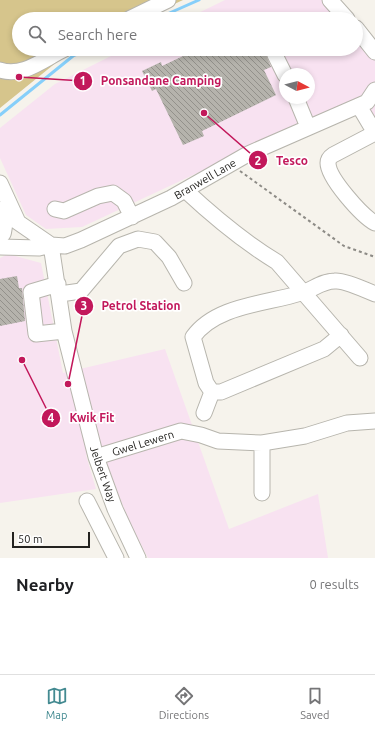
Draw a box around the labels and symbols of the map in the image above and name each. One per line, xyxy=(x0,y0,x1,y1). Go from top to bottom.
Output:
north arrow xyxy=(279,68,315,104)
callout: Ponsandane Camping xyxy=(73,69,229,93)
text: 1 xyxy=(80,74,86,87)
text: Ponsandane Camping xyxy=(101,74,221,87)
callout: Tesco xyxy=(248,148,316,172)
text: 2 xyxy=(255,154,262,167)
text: Tesco xyxy=(276,154,308,167)
street label: Branwell Lane xyxy=(172,156,238,202)
callout: Petrol Station xyxy=(74,294,189,318)
text: 3 xyxy=(81,299,87,312)
text: Petrol Station xyxy=(101,299,181,312)
callout: Kwik Fit xyxy=(41,406,122,430)
text: 4 xyxy=(48,411,55,424)
text: Kwik Fit xyxy=(69,411,115,424)
street label: Gwel Lewern xyxy=(111,428,175,458)
street label: Jelbert Way xyxy=(88,444,118,504)
scale bar xyxy=(12,530,90,549)

